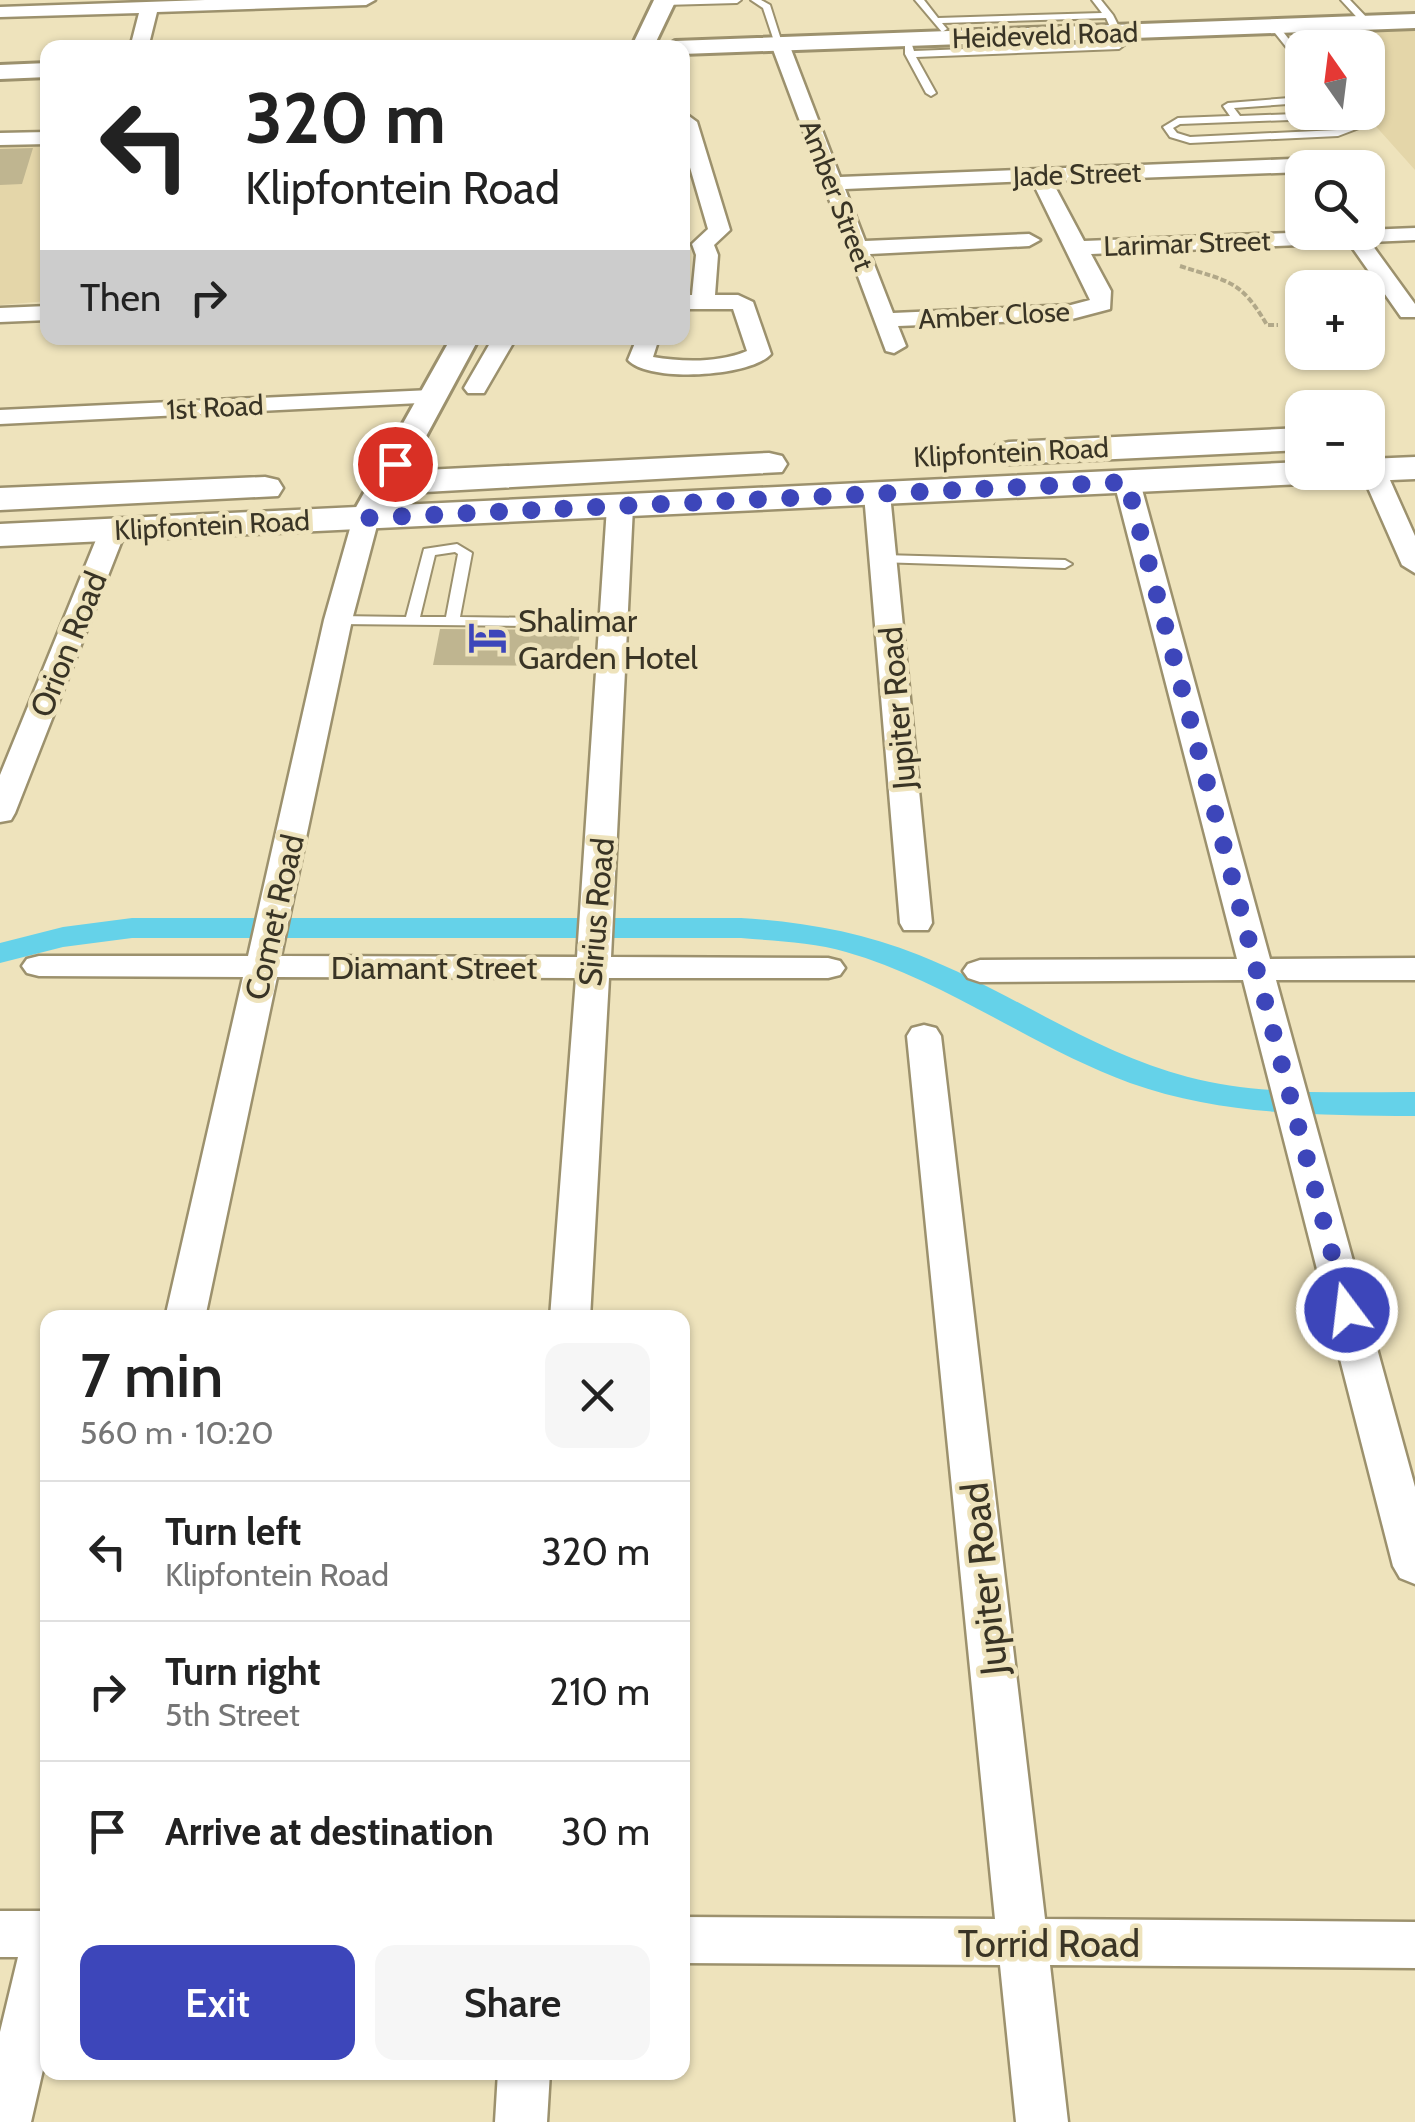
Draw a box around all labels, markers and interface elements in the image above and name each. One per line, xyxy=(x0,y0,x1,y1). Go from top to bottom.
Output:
street label: Heideveld Road xyxy=(951,15,1139,55)
north arrow xyxy=(1285,30,1385,130)
map controls xyxy=(1285,30,1385,490)
text: 320 m xyxy=(245,75,446,161)
icon: left xyxy=(80,80,210,210)
street label: Amber Street xyxy=(793,115,881,275)
button: search xyxy=(1285,150,1385,250)
street label: Jade Street xyxy=(1011,155,1142,193)
text: Klipfontein Road xyxy=(245,161,560,215)
street label: Larimar Street xyxy=(1103,223,1271,263)
icon: right xyxy=(181,270,236,325)
button: + xyxy=(1285,270,1385,370)
text: Then xyxy=(80,274,161,321)
street label: Amber Close xyxy=(917,294,1071,336)
street label: 1st Road xyxy=(166,387,264,427)
button: − xyxy=(1285,390,1385,490)
pin xyxy=(353,422,438,507)
street label: Klipfontein Road xyxy=(912,430,1110,474)
icon: arrive xyxy=(368,437,423,492)
street label: Klipfontein Road xyxy=(113,503,311,547)
street label: Orion Road xyxy=(21,566,115,722)
place label: Shalimar Garden Hotel xyxy=(518,601,698,677)
hotel icon: Shalimar Garden Hotel xyxy=(467,617,509,659)
street label: Jupiter Road xyxy=(870,625,924,792)
street label: Comet Road xyxy=(236,830,312,1004)
street label: Sirius Road xyxy=(570,836,622,988)
street label: Diamant Street xyxy=(331,948,537,987)
position arrow xyxy=(1295,1258,1399,1362)
text: 7 min xyxy=(80,1339,223,1412)
button: close xyxy=(545,1343,650,1448)
text: 560 m · 10:20 xyxy=(80,1413,274,1452)
street label: Jupiter Road xyxy=(951,1480,1018,1679)
text: Turn left xyxy=(165,1508,301,1555)
icon: left xyxy=(80,1524,135,1579)
text: 320 m xyxy=(541,1528,650,1575)
text: Klipfontein Road xyxy=(165,1555,389,1594)
text: Turn right xyxy=(165,1648,321,1695)
icon: right xyxy=(80,1664,135,1719)
text: 210 m xyxy=(549,1668,650,1715)
text: 5th Street xyxy=(165,1695,300,1734)
icon: arrive xyxy=(80,1804,135,1859)
text: Arrive at destination xyxy=(165,1808,494,1855)
text: 30 m xyxy=(561,1808,650,1855)
street label: Torrid Road xyxy=(958,1920,1140,1967)
button: Exit xyxy=(80,1945,355,2060)
button: Share xyxy=(375,1945,650,2060)

